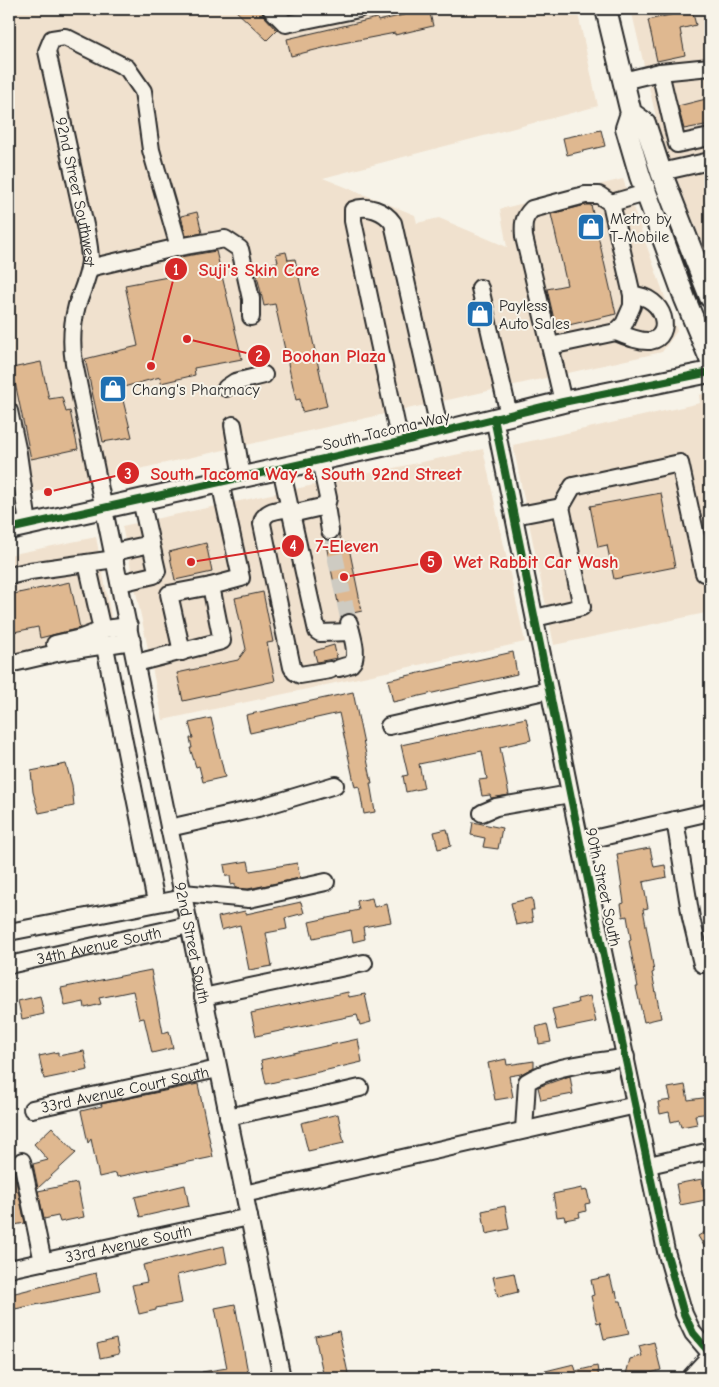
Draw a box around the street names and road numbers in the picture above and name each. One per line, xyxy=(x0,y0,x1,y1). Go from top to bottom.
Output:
street label: 92nd Street Southwest xyxy=(52,116,98,268)
street label: South Tacoma Way xyxy=(321,407,453,454)
street label: 90th Street South xyxy=(582,826,624,948)
street label: 92nd Street South xyxy=(171,881,213,1006)
street label: 34th Avenue South xyxy=(35,923,163,969)
street label: 33rd Avenue Court South xyxy=(39,1063,211,1117)
street label: 33rd Avenue South xyxy=(64,1222,193,1267)

